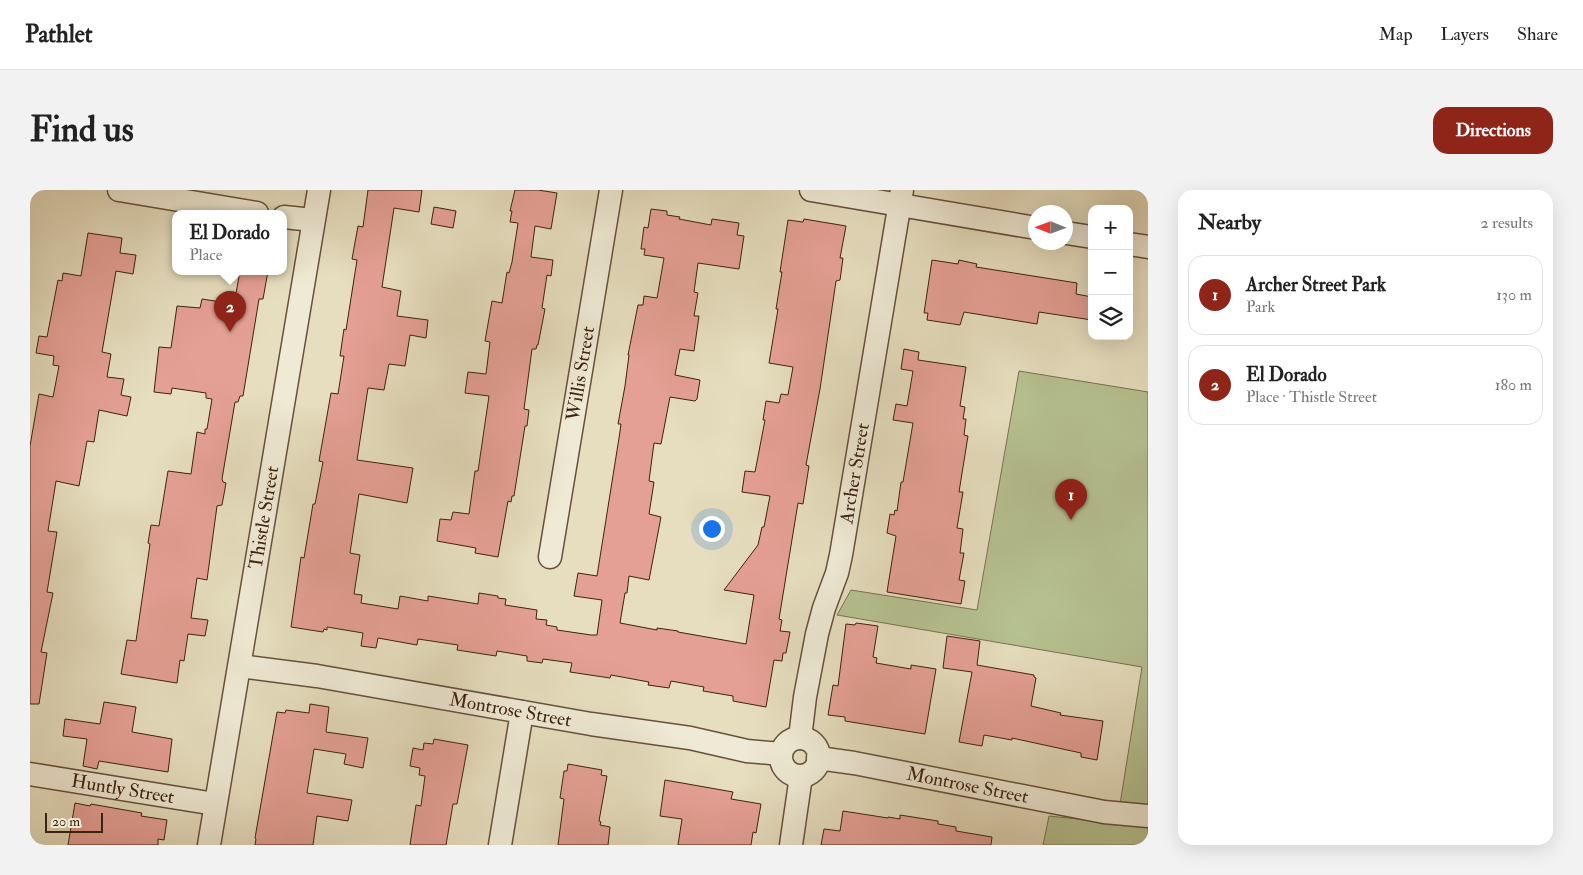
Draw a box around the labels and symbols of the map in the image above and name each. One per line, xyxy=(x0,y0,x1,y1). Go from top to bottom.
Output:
north arrow xyxy=(1028,205,1073,250)
pin: 2 xyxy=(214,291,246,332)
street label: Willis Street xyxy=(561,324,600,424)
street label: Archer Street xyxy=(834,421,875,526)
street label: Thistle Street xyxy=(244,464,284,571)
pin: 1 xyxy=(1055,479,1087,520)
your location xyxy=(699,516,725,542)
street label: Montrose Street xyxy=(447,687,573,732)
street label: Montrose Street xyxy=(905,762,1030,809)
street label: Huntly Street xyxy=(69,769,176,809)
scale bar xyxy=(45,810,102,833)

